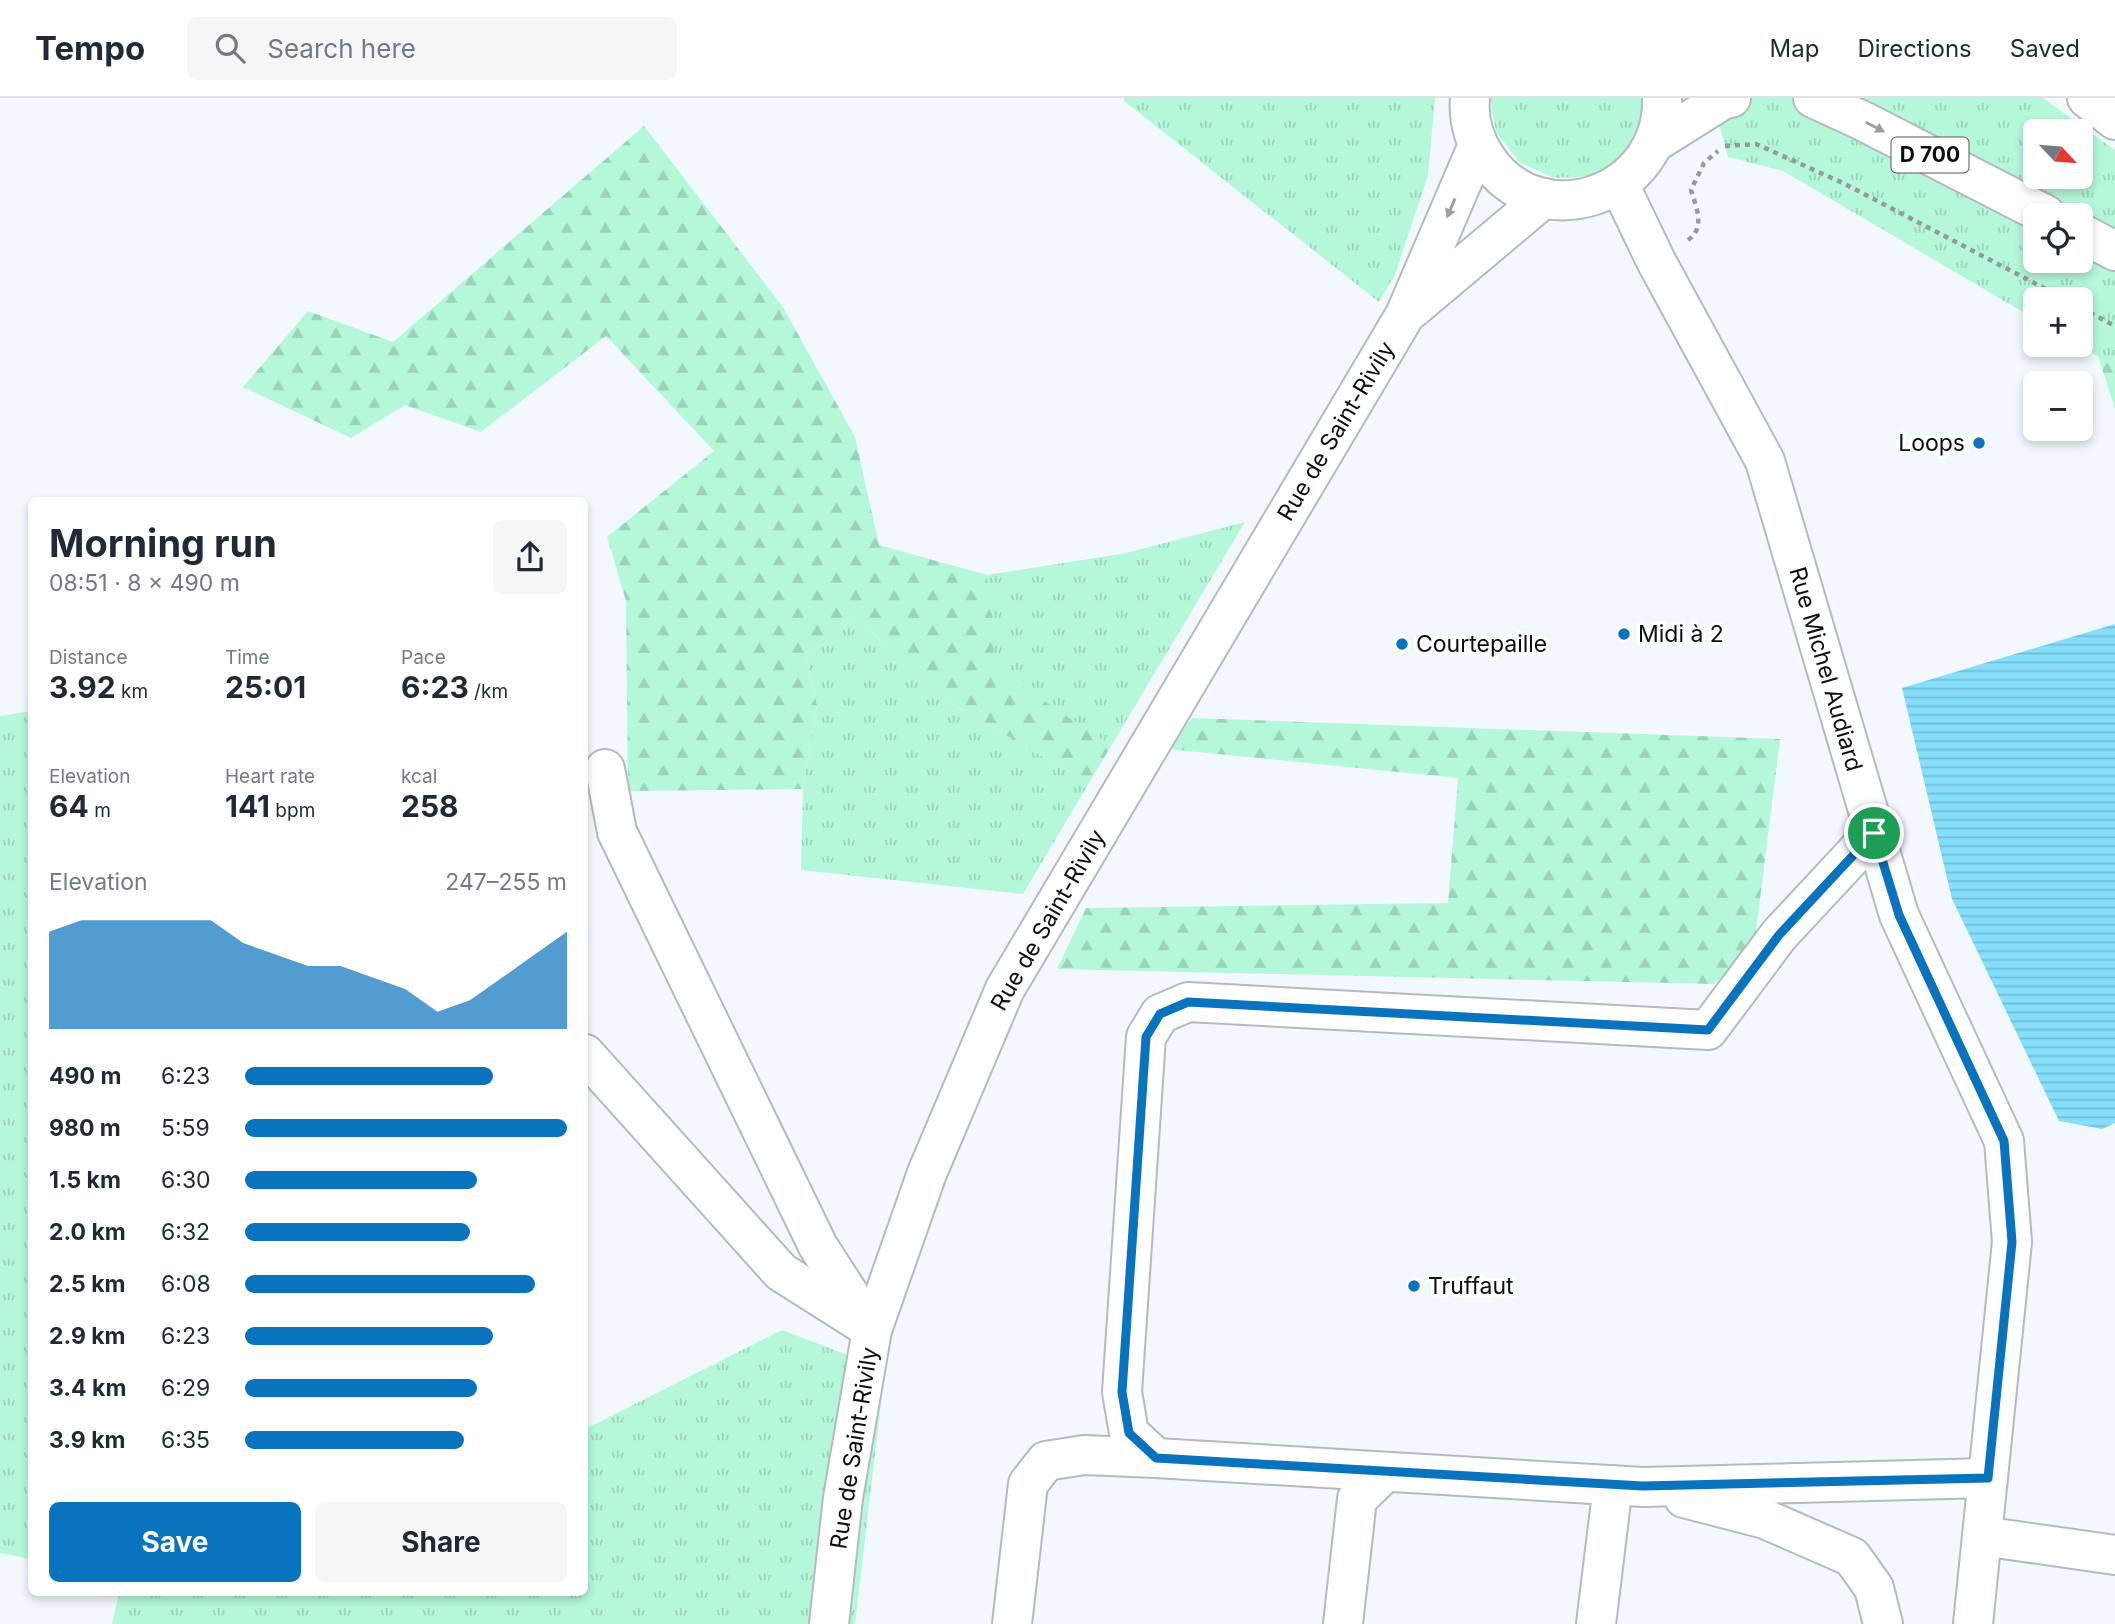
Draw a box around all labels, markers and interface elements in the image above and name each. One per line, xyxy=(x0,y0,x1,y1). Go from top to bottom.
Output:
search box xyxy=(187,17,677,80)
text: Tempo xyxy=(35,28,145,68)
icon: search xyxy=(211,29,249,67)
text: Search here xyxy=(267,33,416,64)
text: Map xyxy=(1770,34,1819,63)
text: Directions xyxy=(1857,34,1972,63)
text: Saved xyxy=(2010,34,2080,63)
north arrow xyxy=(2023,119,2093,189)
map controls xyxy=(2023,119,2093,441)
one-way arrow xyxy=(1865,120,1885,132)
road number: D 700 xyxy=(1892,138,1968,172)
one-way arrow xyxy=(1445,198,1457,218)
button: locate xyxy=(2023,203,2093,273)
button: + xyxy=(2023,287,2093,357)
street label: Rue de Saint-Rivily xyxy=(1271,336,1401,526)
button: − xyxy=(2023,371,2093,441)
place label: Loops xyxy=(1898,429,1965,457)
marker: Loops xyxy=(1971,435,1987,451)
text: Morning run xyxy=(49,520,277,566)
button: share xyxy=(493,520,567,594)
street label: Rue Michel Audiard xyxy=(1783,564,1869,774)
text: 08:51 · 8 × 490 m xyxy=(49,569,240,597)
place label: Midi à 2 xyxy=(1638,620,1724,648)
marker: Midi à 2 xyxy=(1616,626,1632,642)
place label: Courtepaille xyxy=(1416,630,1547,658)
marker: Courtepaille xyxy=(1394,636,1410,652)
text: Distance xyxy=(49,646,127,669)
text: Time xyxy=(225,646,270,669)
text: Pace xyxy=(401,646,446,669)
text: 3.92 xyxy=(49,669,116,705)
text: 25:01 xyxy=(225,669,306,705)
text: 6:23 xyxy=(401,669,469,705)
text: km xyxy=(116,680,148,703)
text: /km xyxy=(469,680,508,703)
text: Elevation xyxy=(49,765,130,788)
text: Heart rate xyxy=(225,765,315,788)
text: kcal xyxy=(401,765,437,788)
text: 64 xyxy=(49,788,89,824)
text: 141 xyxy=(225,788,270,824)
text: 258 xyxy=(401,788,459,824)
text: m xyxy=(89,799,111,822)
text: bpm xyxy=(270,799,315,822)
pin xyxy=(1844,803,1904,863)
icon: arrive xyxy=(1855,814,1893,852)
street label: Rue de Saint-Rivily xyxy=(985,825,1111,1015)
text: Elevation xyxy=(49,868,148,896)
text: 247–255 m xyxy=(445,868,567,896)
text: 490 m xyxy=(49,1062,121,1090)
text: 6:23 xyxy=(161,1062,210,1090)
text: 980 m xyxy=(49,1114,121,1142)
text: 5:59 xyxy=(161,1114,210,1142)
text: 1.5 km xyxy=(49,1166,121,1194)
text: 6:30 xyxy=(161,1166,211,1194)
text: 2.0 km xyxy=(49,1218,126,1246)
text: 6:32 xyxy=(161,1218,210,1246)
text: 2.5 km xyxy=(49,1270,126,1298)
text: 6:08 xyxy=(161,1270,211,1298)
place label: Truffaut xyxy=(1428,1272,1514,1300)
marker: Truffaut xyxy=(1406,1278,1422,1294)
text: 2.9 km xyxy=(49,1322,126,1350)
text: 6:23 xyxy=(161,1322,210,1350)
street label: Rue de Saint-Rivily xyxy=(824,1345,884,1551)
text: 3.4 km xyxy=(49,1374,126,1402)
text: 6:29 xyxy=(161,1374,210,1402)
text: 3.9 km xyxy=(49,1426,125,1454)
text: 6:35 xyxy=(161,1426,210,1454)
button: Save xyxy=(49,1502,301,1582)
button: Share xyxy=(315,1502,567,1582)

